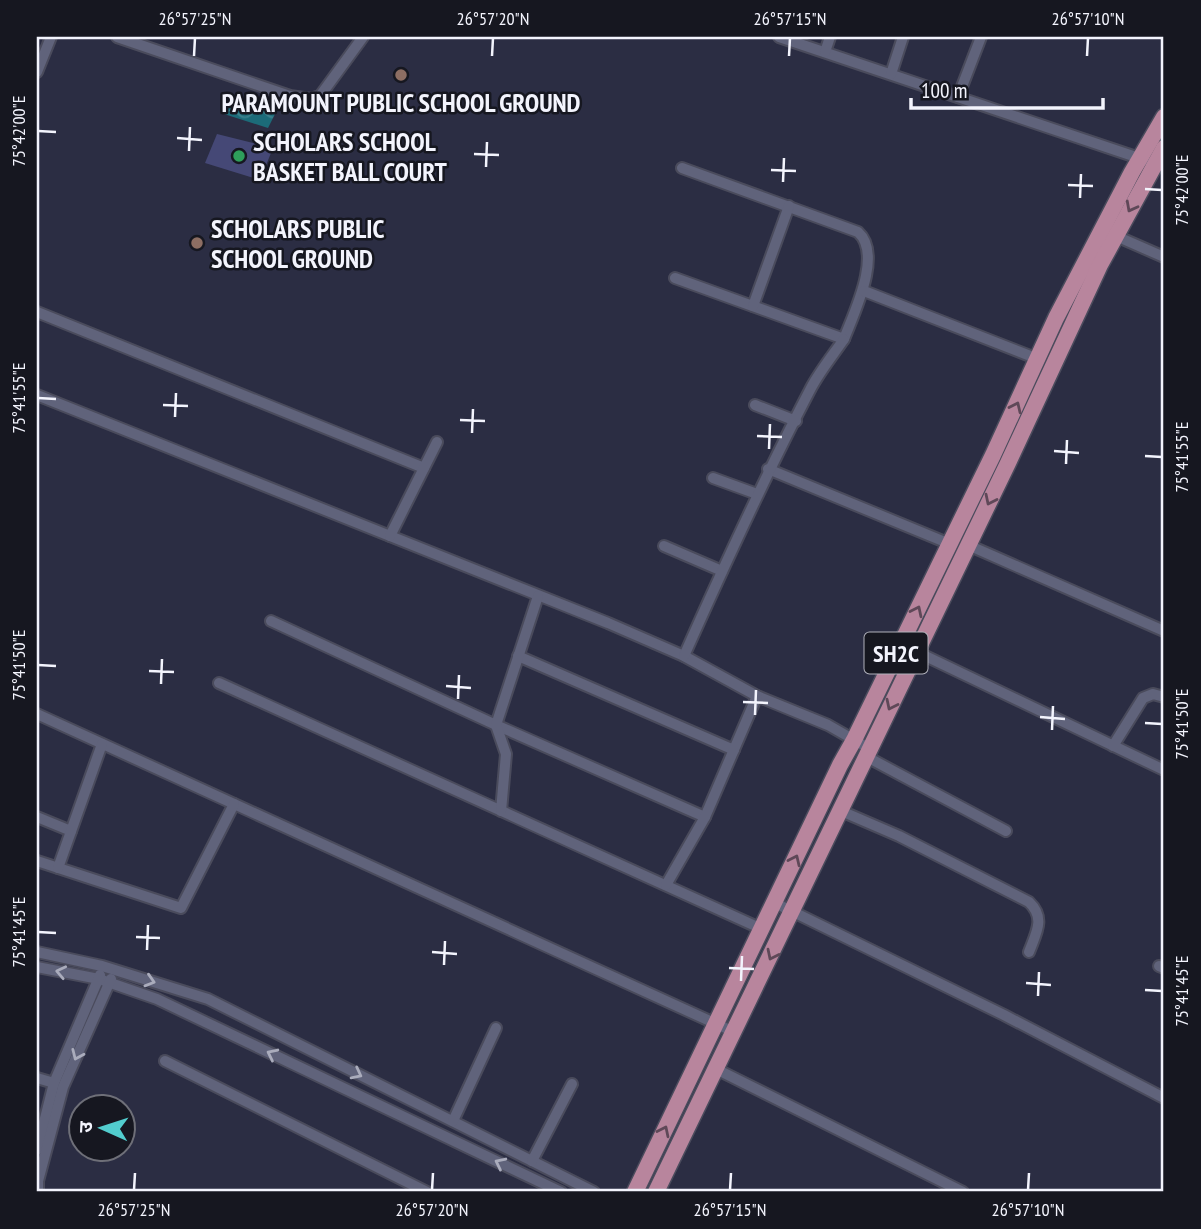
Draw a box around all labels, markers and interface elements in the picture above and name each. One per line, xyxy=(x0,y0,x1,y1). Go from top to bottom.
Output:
text: 26°57'25"N xyxy=(159,7,231,30)
text: 26°57'20"N xyxy=(457,7,529,30)
text: 26°57'15"N xyxy=(754,7,826,30)
text: 26°57'10"N xyxy=(1052,7,1124,30)
scale bar xyxy=(911,66,1103,110)
marker: PARAMOUNT PUBLIC SCHOOL GROUND xyxy=(393,67,409,83)
text: 100 m xyxy=(921,77,967,104)
place label: PARAMOUNT PUBLIC SCHOOL GROUND xyxy=(222,86,581,119)
text: 75°42'00"E xyxy=(7,96,30,166)
place label: SCHOLARS SCHOOL BASKET BALL COURT xyxy=(253,125,447,188)
marker: SCHOLARS SCHOOL BASKET BALL COURT xyxy=(231,148,247,164)
text: 75°42'00"E xyxy=(1170,155,1193,225)
one-way arrow xyxy=(1125,200,1139,212)
place label: SCHOLARS PUBLIC SCHOOL GROUND xyxy=(211,212,384,275)
marker: SCHOLARS PUBLIC SCHOOL GROUND xyxy=(189,235,205,251)
text: 75°41'55"E xyxy=(7,363,30,433)
one-way arrow xyxy=(1007,401,1021,414)
text: 75°41'55"E xyxy=(1170,422,1193,492)
one-way arrow xyxy=(984,493,998,505)
one-way arrow xyxy=(908,606,922,618)
text: 75°41'50"E xyxy=(7,630,30,700)
road number: SH2C xyxy=(864,632,928,674)
text: 75°41'50"E xyxy=(1170,689,1193,759)
one-way arrow xyxy=(885,698,899,711)
one-way arrow xyxy=(787,855,801,867)
text: 75°41'45"E xyxy=(7,897,30,967)
one-way arrow xyxy=(766,948,780,960)
text: 75°41'45"E xyxy=(1170,956,1193,1026)
one-way arrow xyxy=(55,965,67,980)
one-way arrow xyxy=(144,973,156,987)
one-way arrow xyxy=(71,1048,85,1060)
one-way arrow xyxy=(267,1048,280,1062)
one-way arrow xyxy=(350,1065,362,1079)
north arrow xyxy=(66,1092,136,1162)
text: उ xyxy=(73,1120,97,1133)
one-way arrow xyxy=(656,1126,670,1138)
one-way arrow xyxy=(495,1157,507,1171)
text: 26°57'25"N xyxy=(98,1198,170,1221)
text: 26°57'20"N xyxy=(396,1198,468,1221)
text: 26°57'15"N xyxy=(694,1198,766,1221)
text: 26°57'10"N xyxy=(992,1198,1064,1221)

